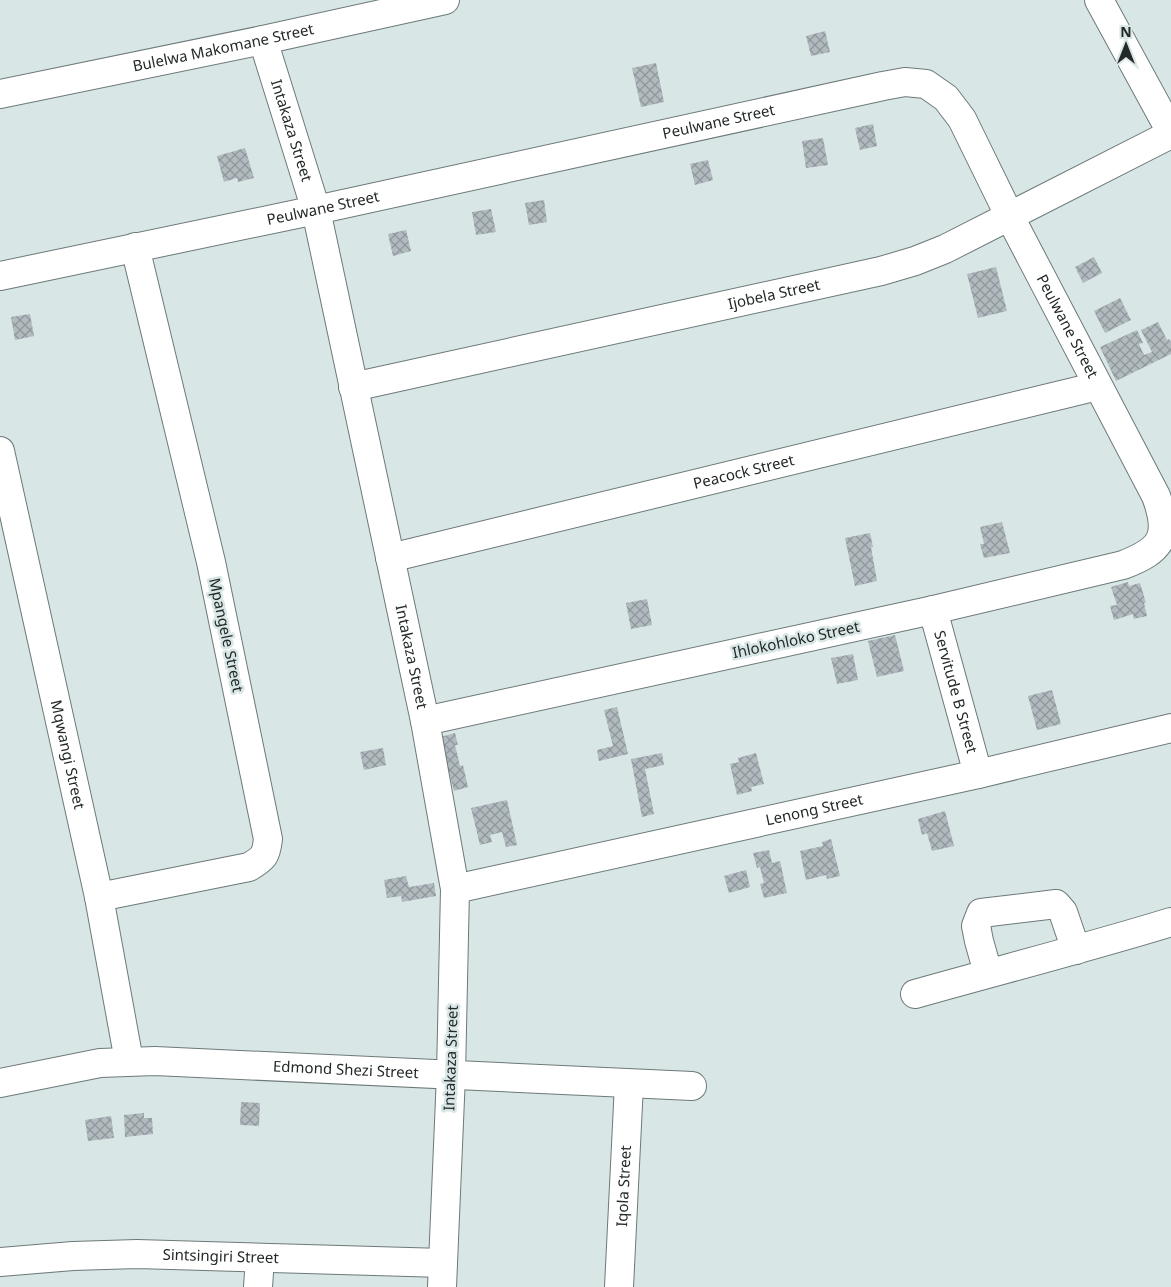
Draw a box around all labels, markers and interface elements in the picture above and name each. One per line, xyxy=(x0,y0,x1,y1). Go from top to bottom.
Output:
street label: Bulelwa Makomane Street xyxy=(131,18,316,76)
north arrow xyxy=(1101,20,1151,70)
text: N xyxy=(1120,22,1132,41)
street label: Intakaza Street xyxy=(267,77,318,185)
street label: Peulwane Street xyxy=(660,99,777,143)
street label: Peulwane Street xyxy=(265,185,381,229)
street label: Peulwane Street xyxy=(1033,270,1104,382)
street label: Ijobela Street xyxy=(726,274,822,313)
street label: Peacock Street xyxy=(691,449,797,493)
street label: Mpangele Street xyxy=(205,576,249,694)
street label: Intakaza Street xyxy=(391,603,433,711)
street label: Ihlokohloko Street xyxy=(730,616,862,662)
street label: Servitude B Street xyxy=(930,628,983,756)
street label: Mqwangi Street xyxy=(47,698,90,811)
street label: Lenong Street xyxy=(764,788,865,829)
street label: Intakaza Street xyxy=(438,1004,462,1111)
street label: Edmond Shezi Street xyxy=(273,1056,420,1082)
street label: Iqola Street xyxy=(611,1144,635,1227)
street label: Sintsingiri Street xyxy=(162,1244,280,1267)

